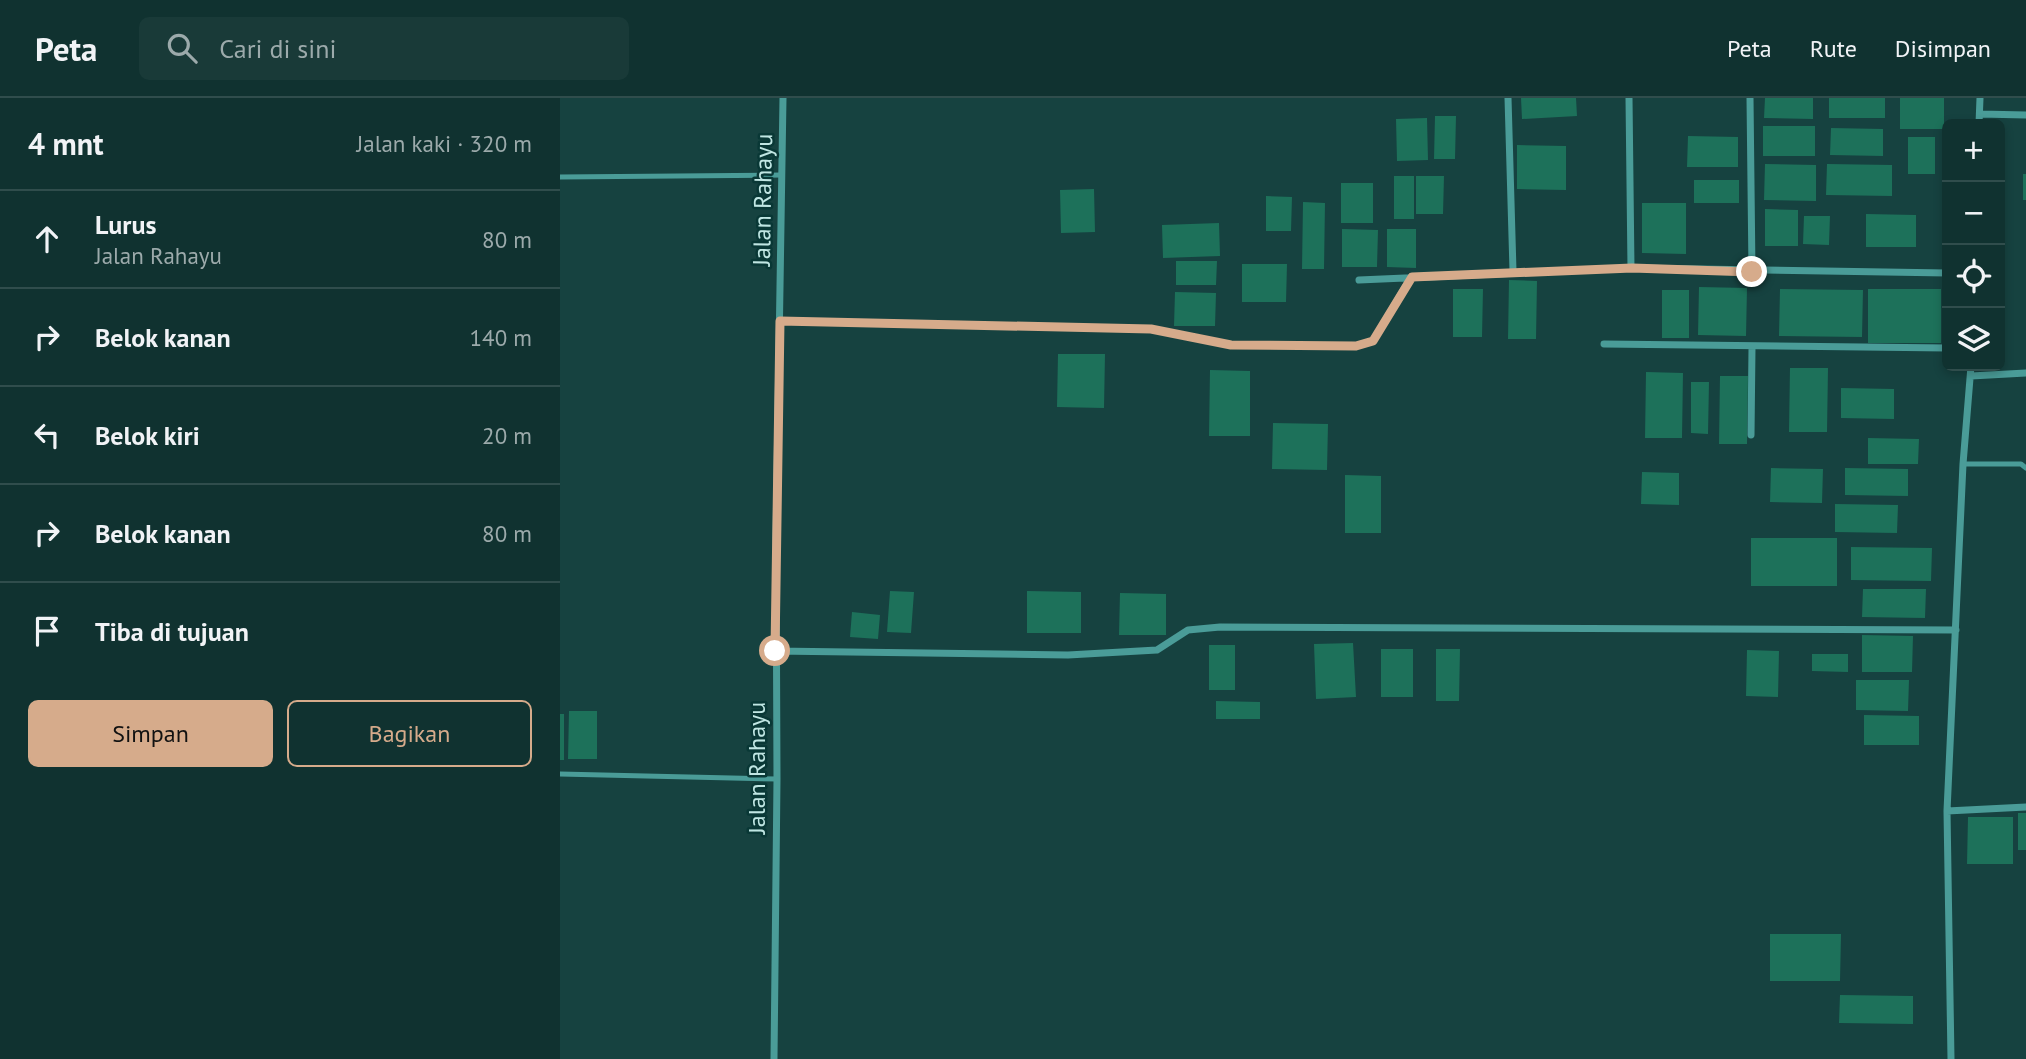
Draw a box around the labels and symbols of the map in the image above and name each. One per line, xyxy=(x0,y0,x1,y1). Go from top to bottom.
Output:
street label: Jalan Rahayu xyxy=(746,134,779,267)
route end xyxy=(1736,256,1767,287)
route start xyxy=(759,635,790,666)
street label: Jalan Rahayu xyxy=(741,702,772,835)

